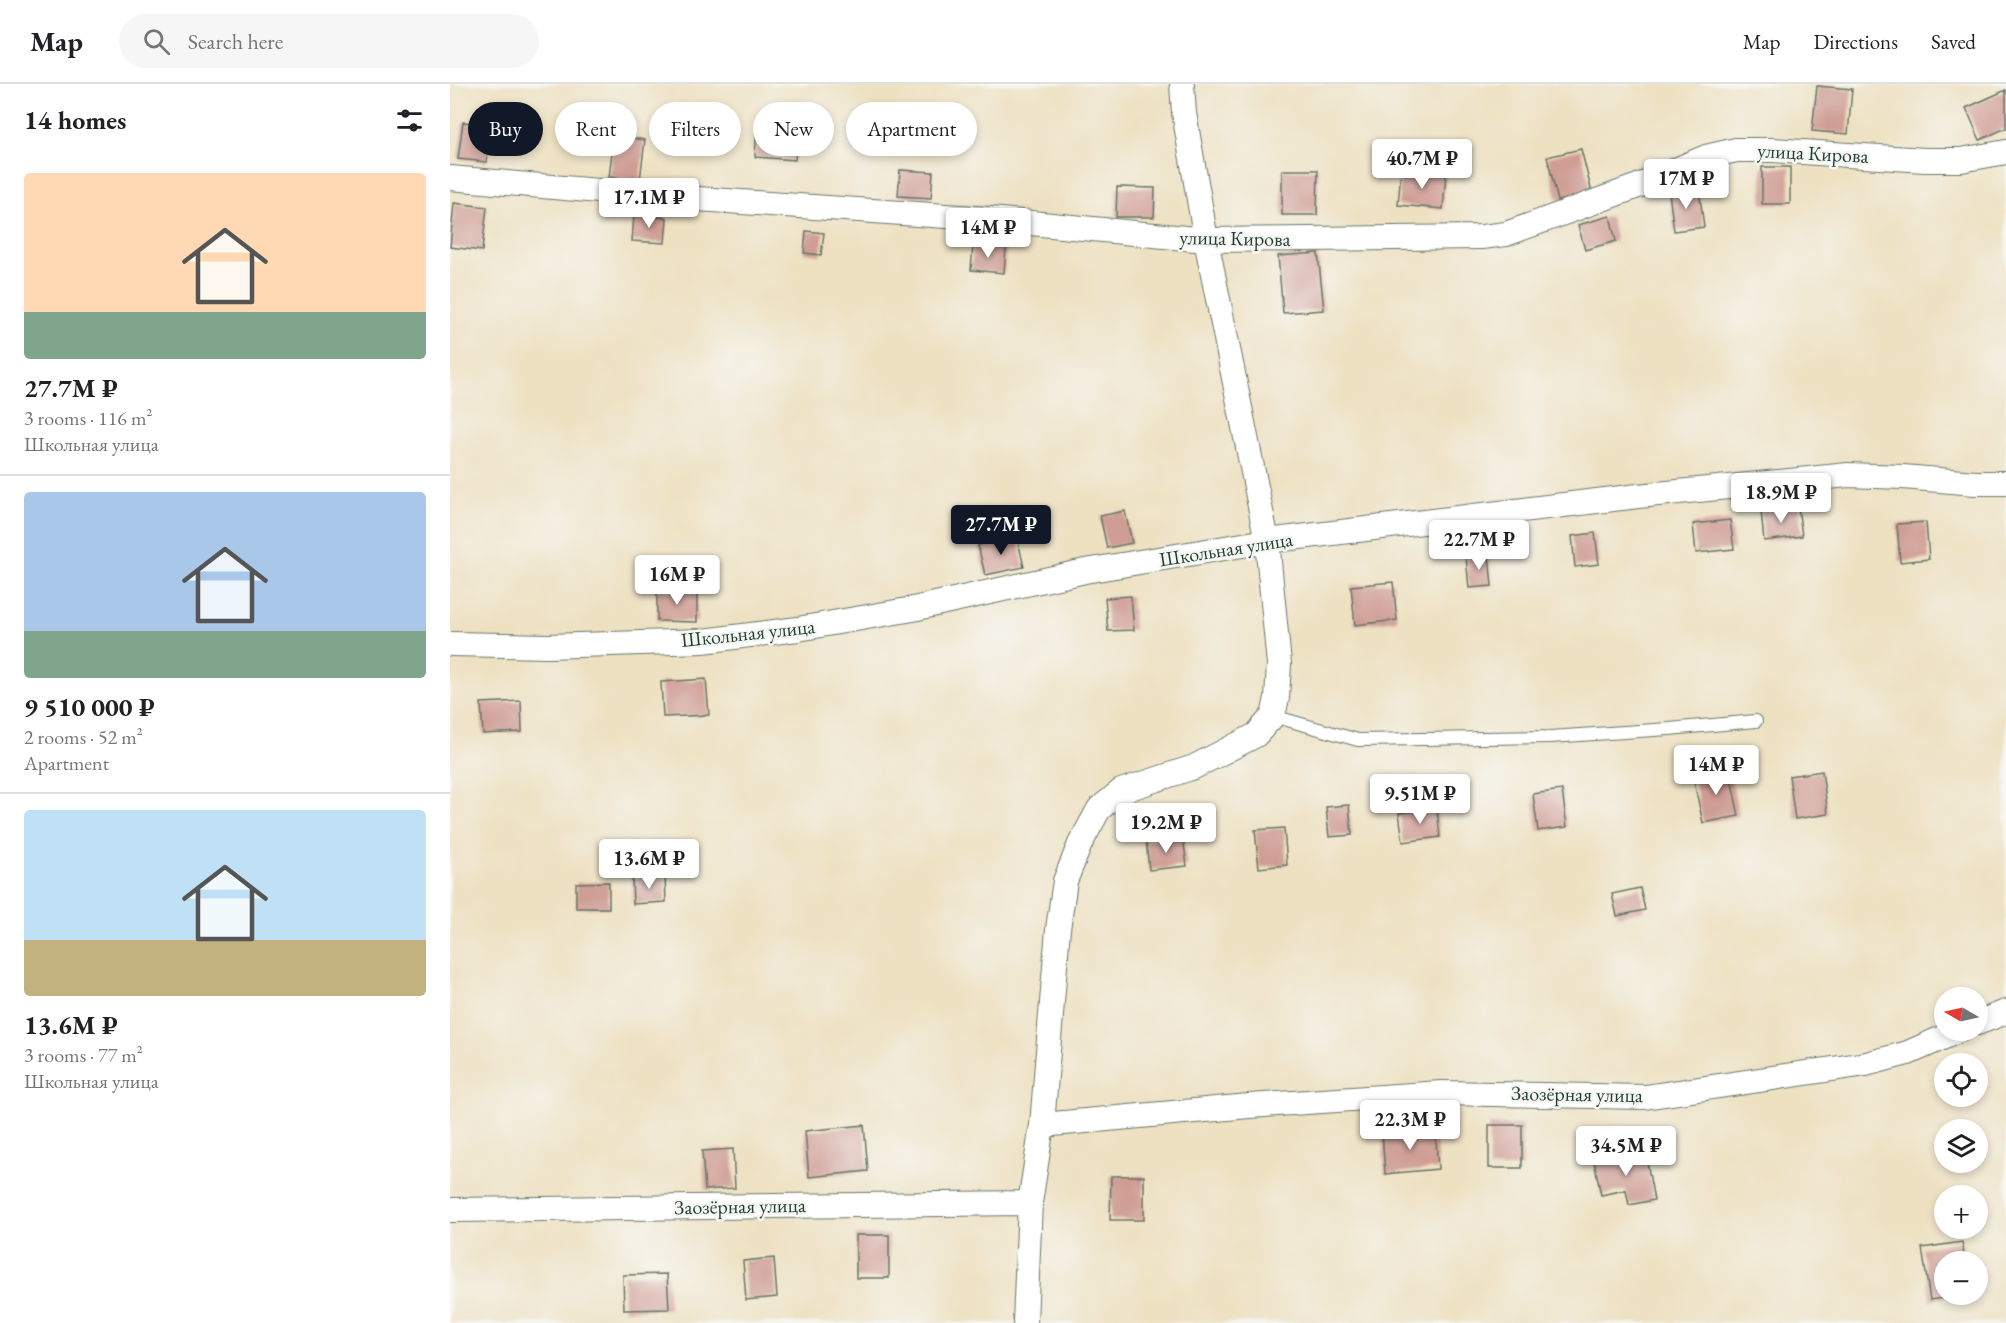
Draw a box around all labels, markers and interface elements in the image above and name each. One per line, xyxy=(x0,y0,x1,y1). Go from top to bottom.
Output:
search box xyxy=(119,14,539,68)
text: Map xyxy=(30,23,83,59)
icon: search xyxy=(140,25,173,58)
text: Search here xyxy=(188,27,283,56)
text: Map xyxy=(1743,28,1780,55)
text: Directions xyxy=(1813,28,1898,55)
text: Saved xyxy=(1931,28,1976,55)
chip: Buy xyxy=(468,102,543,156)
chip: Rent xyxy=(555,102,637,156)
chip: Filters xyxy=(649,102,741,156)
chip: New xyxy=(753,102,834,156)
chip: Apartment xyxy=(846,102,977,156)
text: 14 homes xyxy=(24,103,126,137)
icon: filters xyxy=(393,104,426,137)
street label: улица Кирова xyxy=(1757,137,1869,169)
pin: 40.7M ₽ xyxy=(1367,139,1477,190)
text: 40.7M ₽ xyxy=(1386,145,1458,171)
pin: 17M ₽ xyxy=(1644,159,1728,210)
text: 17M ₽ xyxy=(1658,165,1714,191)
pin: 17.1M ₽ xyxy=(594,178,704,229)
text: 17.1M ₽ xyxy=(613,184,685,210)
pin: 14M ₽ xyxy=(946,208,1030,259)
icon: home xyxy=(171,212,279,320)
text: 14M ₽ xyxy=(960,214,1016,240)
street label: улица Кирова xyxy=(1179,224,1291,252)
text: 27.7M ₽ xyxy=(24,371,118,405)
text: 3 rooms · 116 m² xyxy=(24,405,152,431)
text: Школьная улица xyxy=(24,431,159,457)
pin: 18.9M ₽ xyxy=(1726,473,1836,524)
text: 18.9M ₽ xyxy=(1745,479,1817,505)
pin: 27.7M ₽ xyxy=(946,505,1056,556)
text: 27.7M ₽ xyxy=(965,511,1037,537)
pin: 22.7M ₽ xyxy=(1424,520,1534,571)
street label: Школьная улица xyxy=(1157,526,1295,572)
text: 22.7M ₽ xyxy=(1443,526,1515,552)
icon: home xyxy=(171,531,279,639)
pin: 16M ₽ xyxy=(635,555,719,606)
text: 16M ₽ xyxy=(649,561,705,587)
street label: Школьная улица xyxy=(680,613,816,653)
text: 9 510 000 ₽ xyxy=(24,690,155,724)
text: 2 rooms · 52 m² xyxy=(24,724,143,750)
pin: 14M ₽ xyxy=(1674,745,1758,796)
text: Apartment xyxy=(24,750,109,776)
text: 14M ₽ xyxy=(1688,751,1744,777)
pin: 9.51M ₽ xyxy=(1365,774,1475,825)
text: 9.51M ₽ xyxy=(1384,780,1456,806)
pin: 19.2M ₽ xyxy=(1111,803,1221,854)
text: 19.2M ₽ xyxy=(1130,809,1202,835)
pin: 13.6M ₽ xyxy=(594,839,704,890)
text: 13.6M ₽ xyxy=(613,845,685,871)
icon: home xyxy=(171,849,279,957)
north arrow xyxy=(1934,987,1988,1041)
map controls xyxy=(1934,987,1988,1305)
text: 13.6M ₽ xyxy=(24,1008,118,1042)
text: 3 rooms · 77 m² xyxy=(24,1042,143,1068)
button: locate xyxy=(1934,1053,1988,1107)
text: Школьная улица xyxy=(24,1068,159,1094)
street label: Заозёрная улица xyxy=(1511,1080,1643,1108)
pin: 22.3M ₽ xyxy=(1355,1100,1465,1151)
text: 22.3M ₽ xyxy=(1374,1106,1446,1132)
button: layers xyxy=(1934,1119,1988,1173)
pin: 34.5M ₽ xyxy=(1571,1126,1681,1177)
text: 34.5M ₽ xyxy=(1590,1132,1662,1158)
button: + xyxy=(1934,1185,1988,1239)
street label: Заозёрная улица xyxy=(674,1192,806,1220)
button: − xyxy=(1934,1251,1988,1305)

